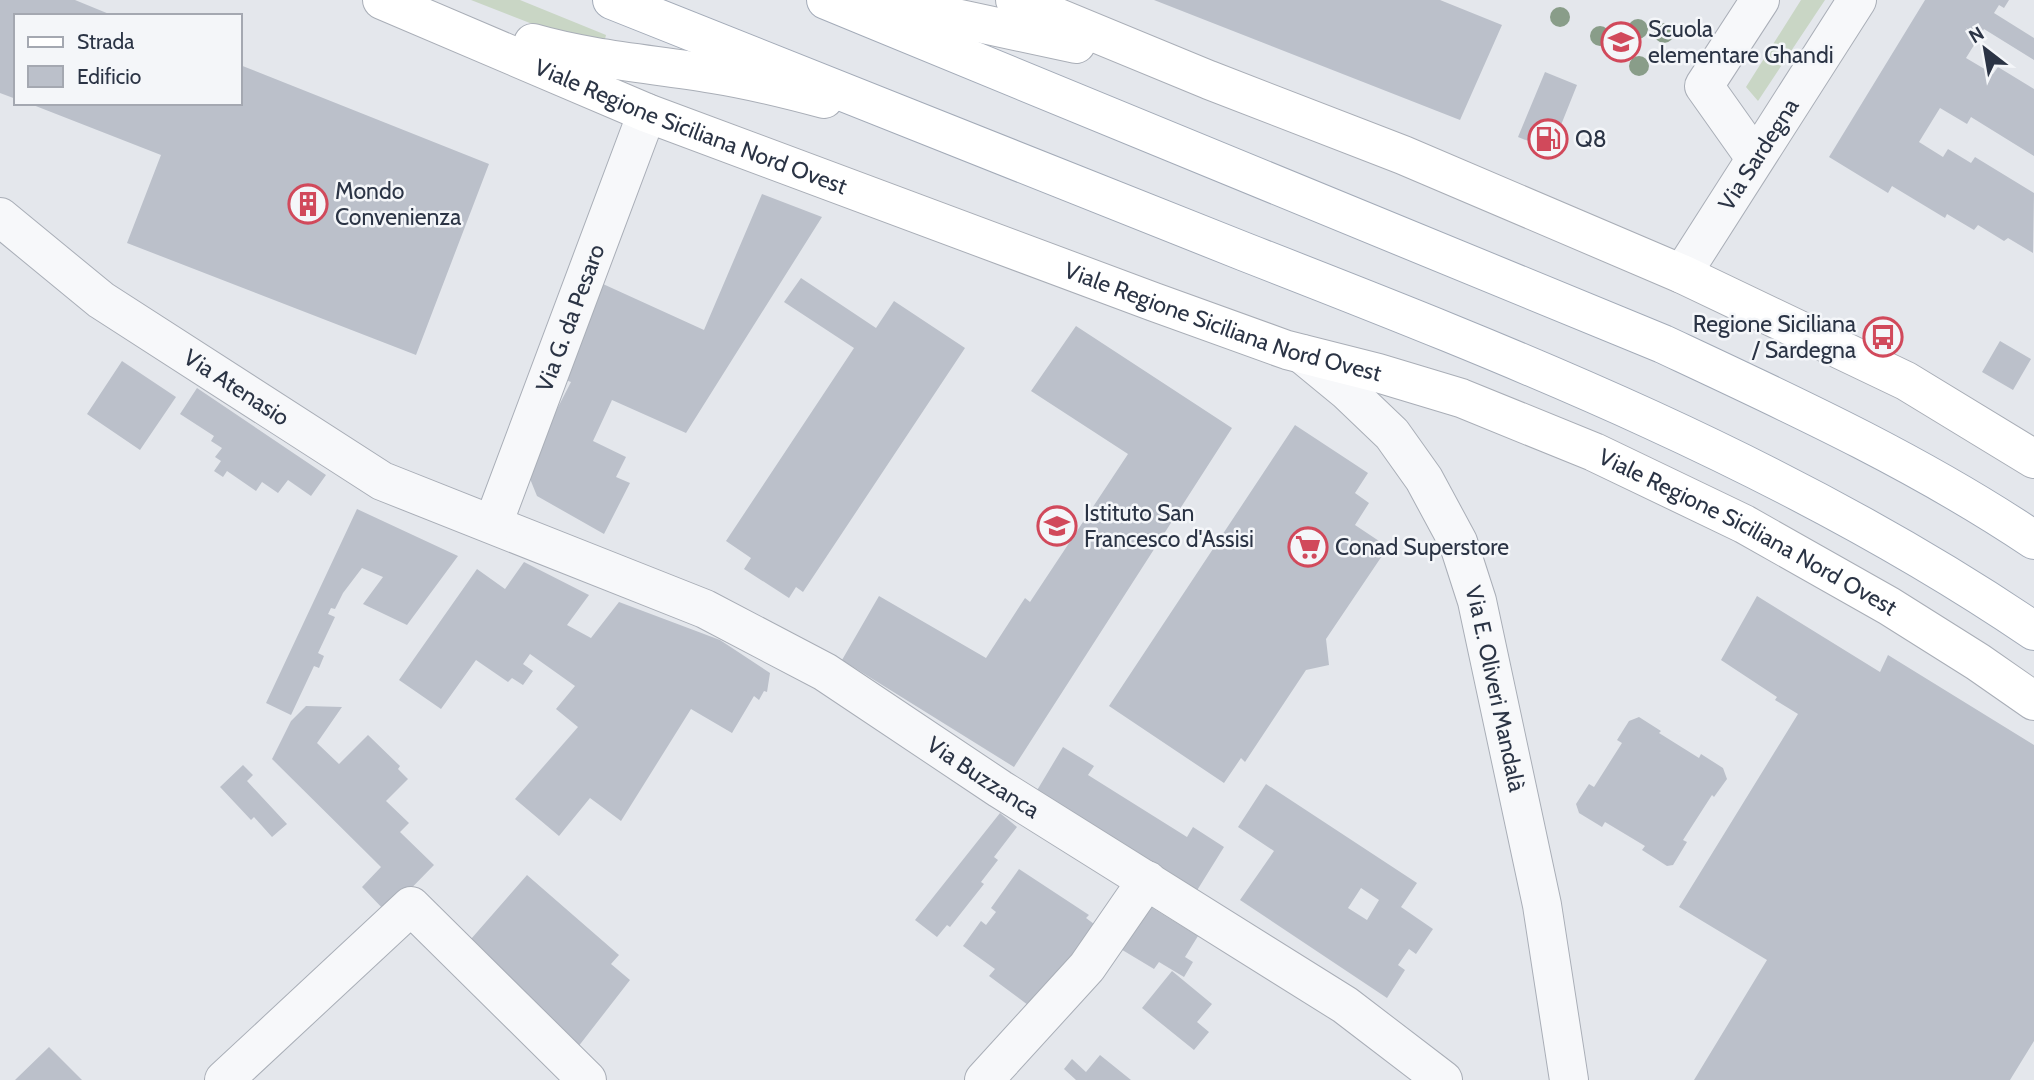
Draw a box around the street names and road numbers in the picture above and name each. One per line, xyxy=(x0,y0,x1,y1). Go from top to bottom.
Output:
street label: Viale Regione Siciliana Nord Ovest xyxy=(531,53,851,200)
street label: Via Sardegna xyxy=(1712,93,1805,216)
street label: Via G. da Pesaro xyxy=(530,240,611,396)
street label: Viale Regione Siciliana Nord Ovest xyxy=(1060,256,1385,387)
street label: Via Atenasio xyxy=(178,343,295,432)
street label: Viale Regione Siciliana Nord Ovest xyxy=(1594,442,1903,622)
street label: Via E. Oliveri Mandalà xyxy=(1459,582,1531,794)
street label: Via Buzzanca xyxy=(922,730,1045,824)

